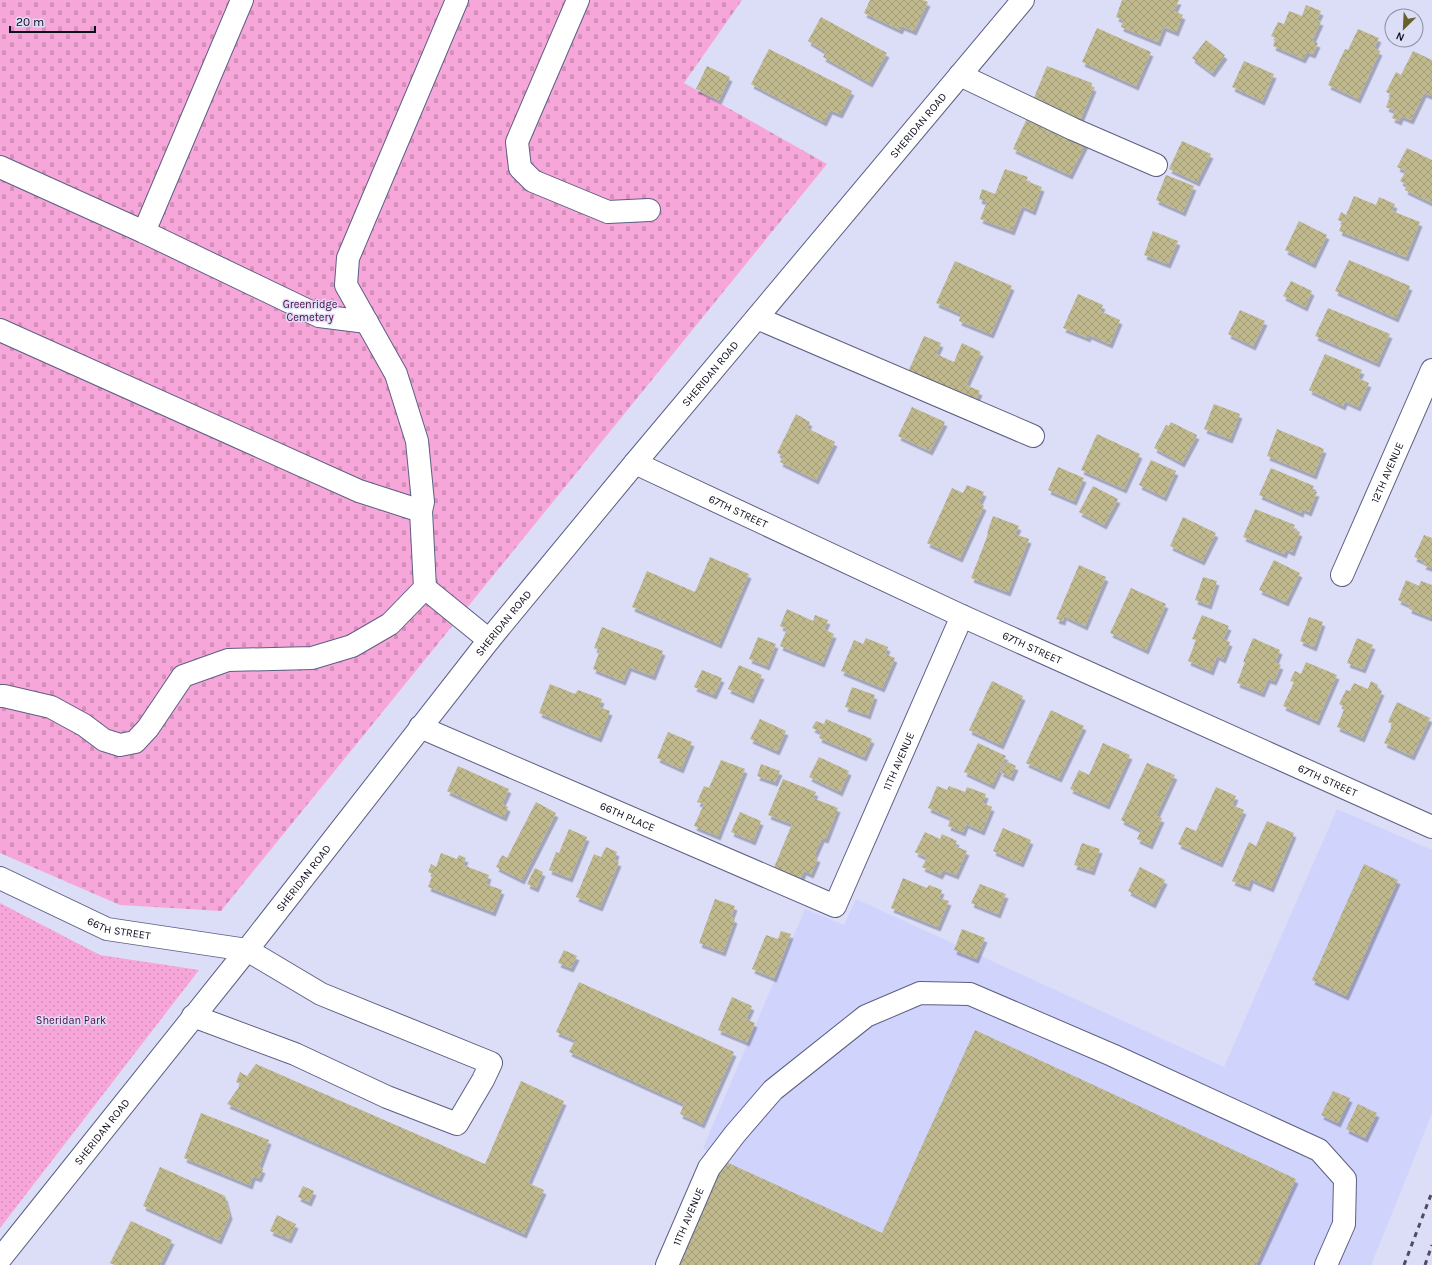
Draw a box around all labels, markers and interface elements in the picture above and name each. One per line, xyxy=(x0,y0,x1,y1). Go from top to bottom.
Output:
scale bar xyxy=(10,8,95,34)
north arrow xyxy=(1384,8,1424,48)
text: 20 m xyxy=(16,15,44,29)
text: N xyxy=(1394,29,1406,44)
street label: SHERIDAN ROAD xyxy=(887,90,950,161)
park label: Greenridge Cemetery xyxy=(283,298,338,324)
street label: SHERIDAN ROAD xyxy=(679,339,741,409)
street label: 12TH AVENUE xyxy=(1368,440,1406,505)
street label: 67TH STREET xyxy=(706,492,770,531)
street label: SHERIDAN ROAD xyxy=(473,588,534,659)
street label: 67TH STREET xyxy=(1000,629,1064,667)
street label: 11TH AVENUE xyxy=(880,730,917,792)
street label: 67TH STREET xyxy=(1296,762,1360,800)
street label: 66TH PLACE xyxy=(598,799,657,835)
street label: SHERIDAN ROAD xyxy=(274,842,334,914)
street label: 66TH STREET xyxy=(85,915,152,943)
park label: Sheridan Park xyxy=(36,1014,106,1027)
street label: SHERIDAN ROAD xyxy=(72,1096,133,1168)
street label: 11TH AVENUE xyxy=(670,1185,707,1248)

